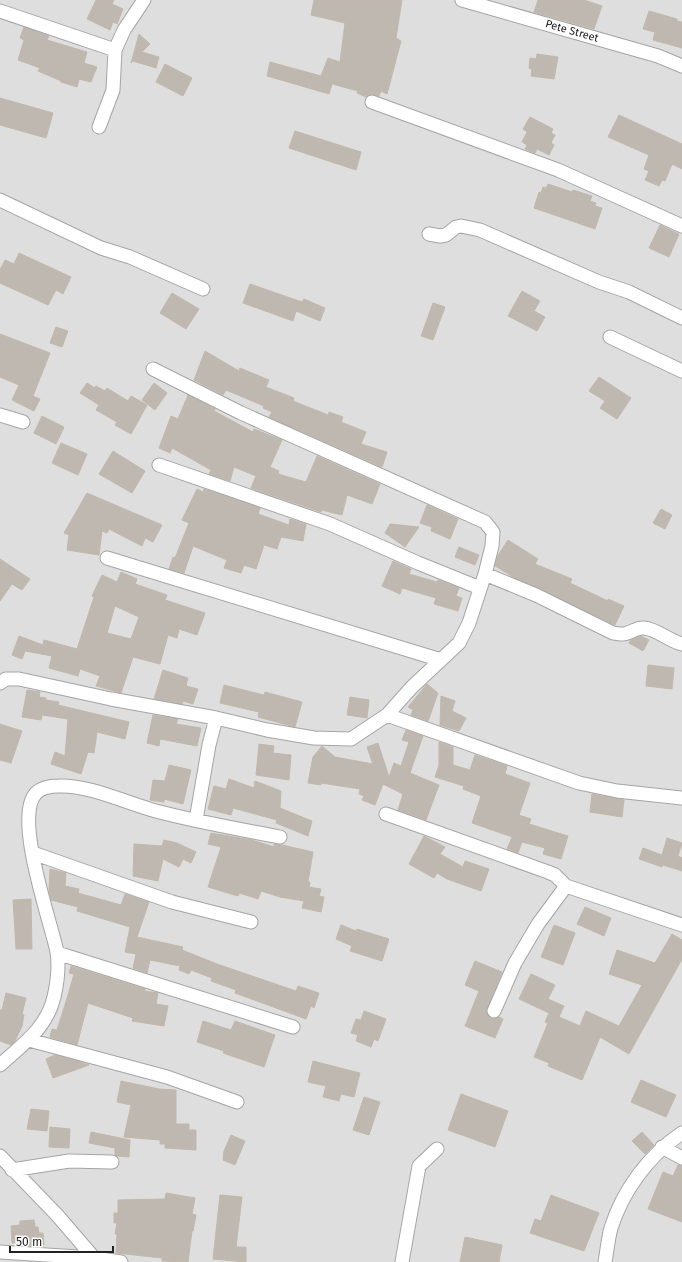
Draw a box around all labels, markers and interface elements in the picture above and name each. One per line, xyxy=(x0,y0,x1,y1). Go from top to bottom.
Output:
street label: Pete Street xyxy=(544,17,600,45)
scale bar xyxy=(10,1228,113,1254)
text: 50 m xyxy=(16,1235,42,1249)

